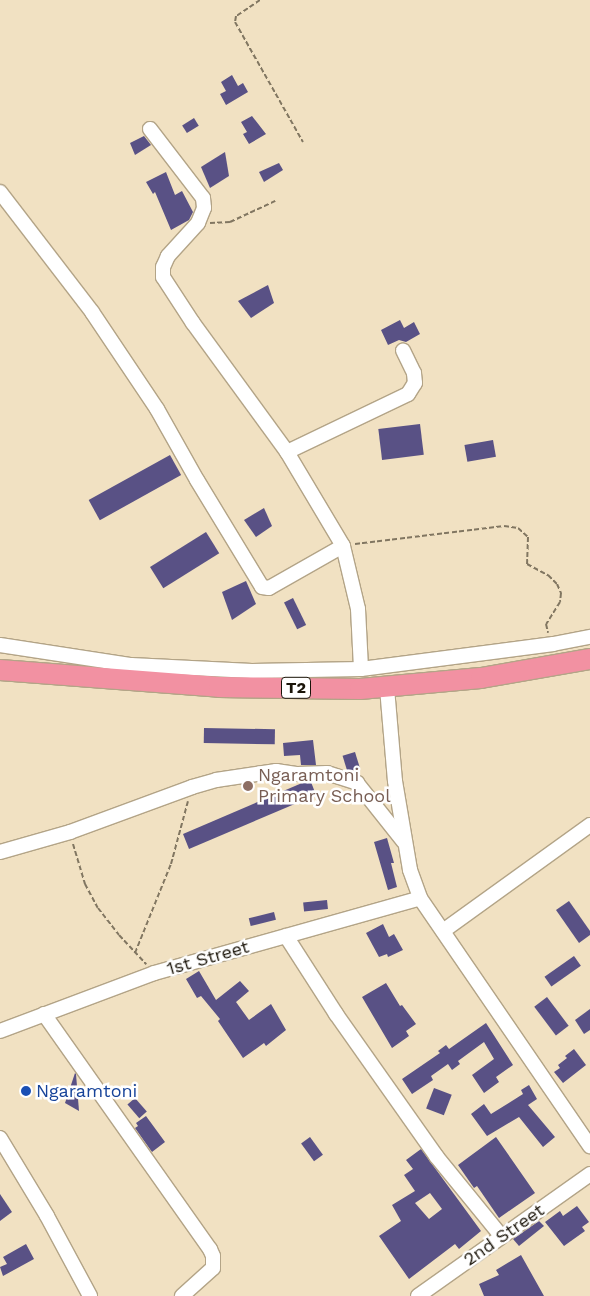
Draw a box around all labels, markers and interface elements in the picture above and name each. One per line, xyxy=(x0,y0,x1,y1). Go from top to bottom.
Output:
road number: T2 xyxy=(281,674,311,701)
place label: Ngaramtoni Primary School xyxy=(258,765,391,808)
marker: Ngaramtoni Primary School xyxy=(242,780,254,792)
street label: 1st Street xyxy=(164,936,252,980)
place label: Ngaramtoni xyxy=(36,1080,137,1102)
marker: Ngaramtoni xyxy=(20,1085,32,1097)
street label: 2nd Street xyxy=(460,1199,548,1271)

